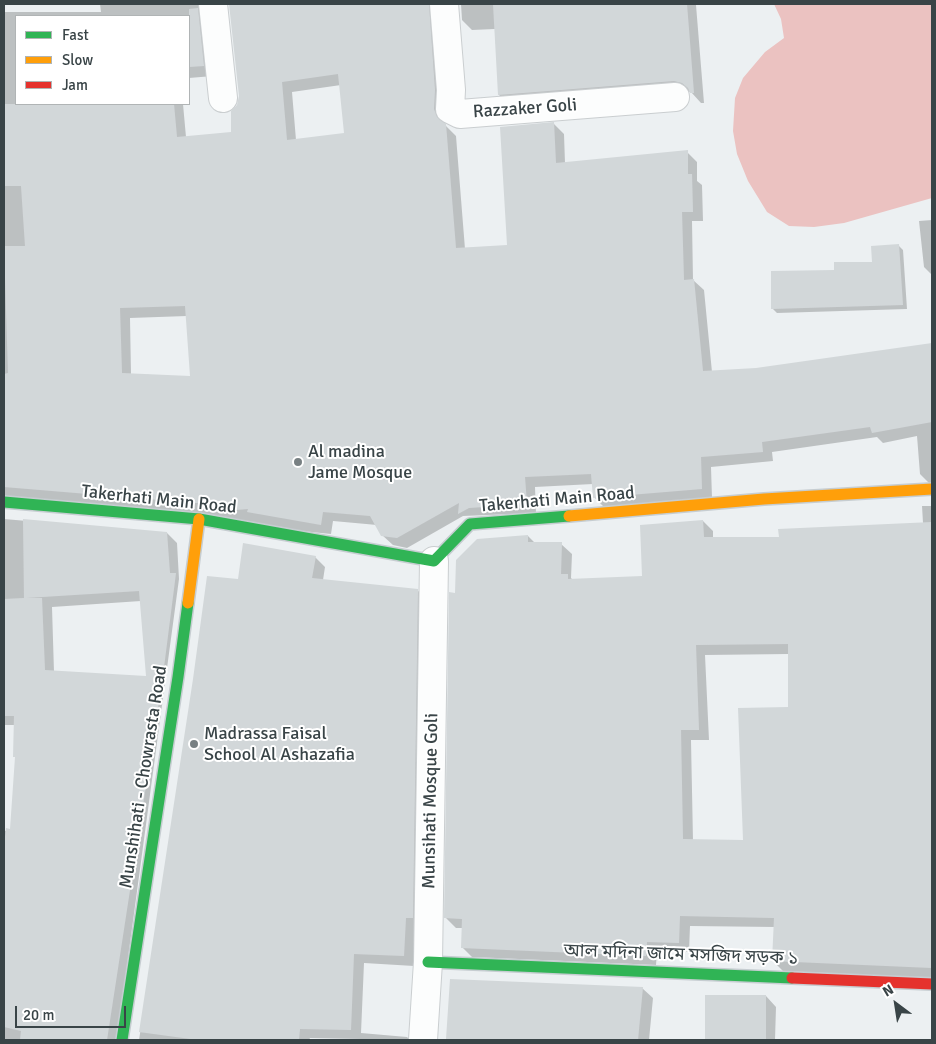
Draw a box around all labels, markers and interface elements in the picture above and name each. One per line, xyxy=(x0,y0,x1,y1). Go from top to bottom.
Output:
legend xyxy=(15,15,190,105)
text: Fast xyxy=(62,26,89,44)
text: Slow xyxy=(62,51,93,69)
text: Jam xyxy=(62,76,88,94)
street label: Razzaker Goli xyxy=(472,95,578,123)
place label: Al madina Jame Mosque xyxy=(308,441,412,484)
marker: Al madina Jame Mosque xyxy=(292,456,304,468)
street label: Takerhati Main Road xyxy=(80,481,238,519)
street label: Takerhati Main Road xyxy=(478,482,636,518)
street label: Munshihati - Chowrasta Road xyxy=(116,664,172,890)
street label: Munsihati Mosque Goli xyxy=(419,713,443,889)
place label: Madrassa Faisal School Al Ashazafia xyxy=(204,723,355,766)
marker: Madrassa Faisal School Al Ashazafia xyxy=(188,738,200,750)
street label: আল মদিনা জামে মসজিদ সড়ক ১ xyxy=(563,940,799,970)
north arrow xyxy=(871,979,921,1029)
text: N xyxy=(879,981,897,1001)
scale bar xyxy=(18,996,129,1028)
text: 20 m xyxy=(23,1006,54,1024)

